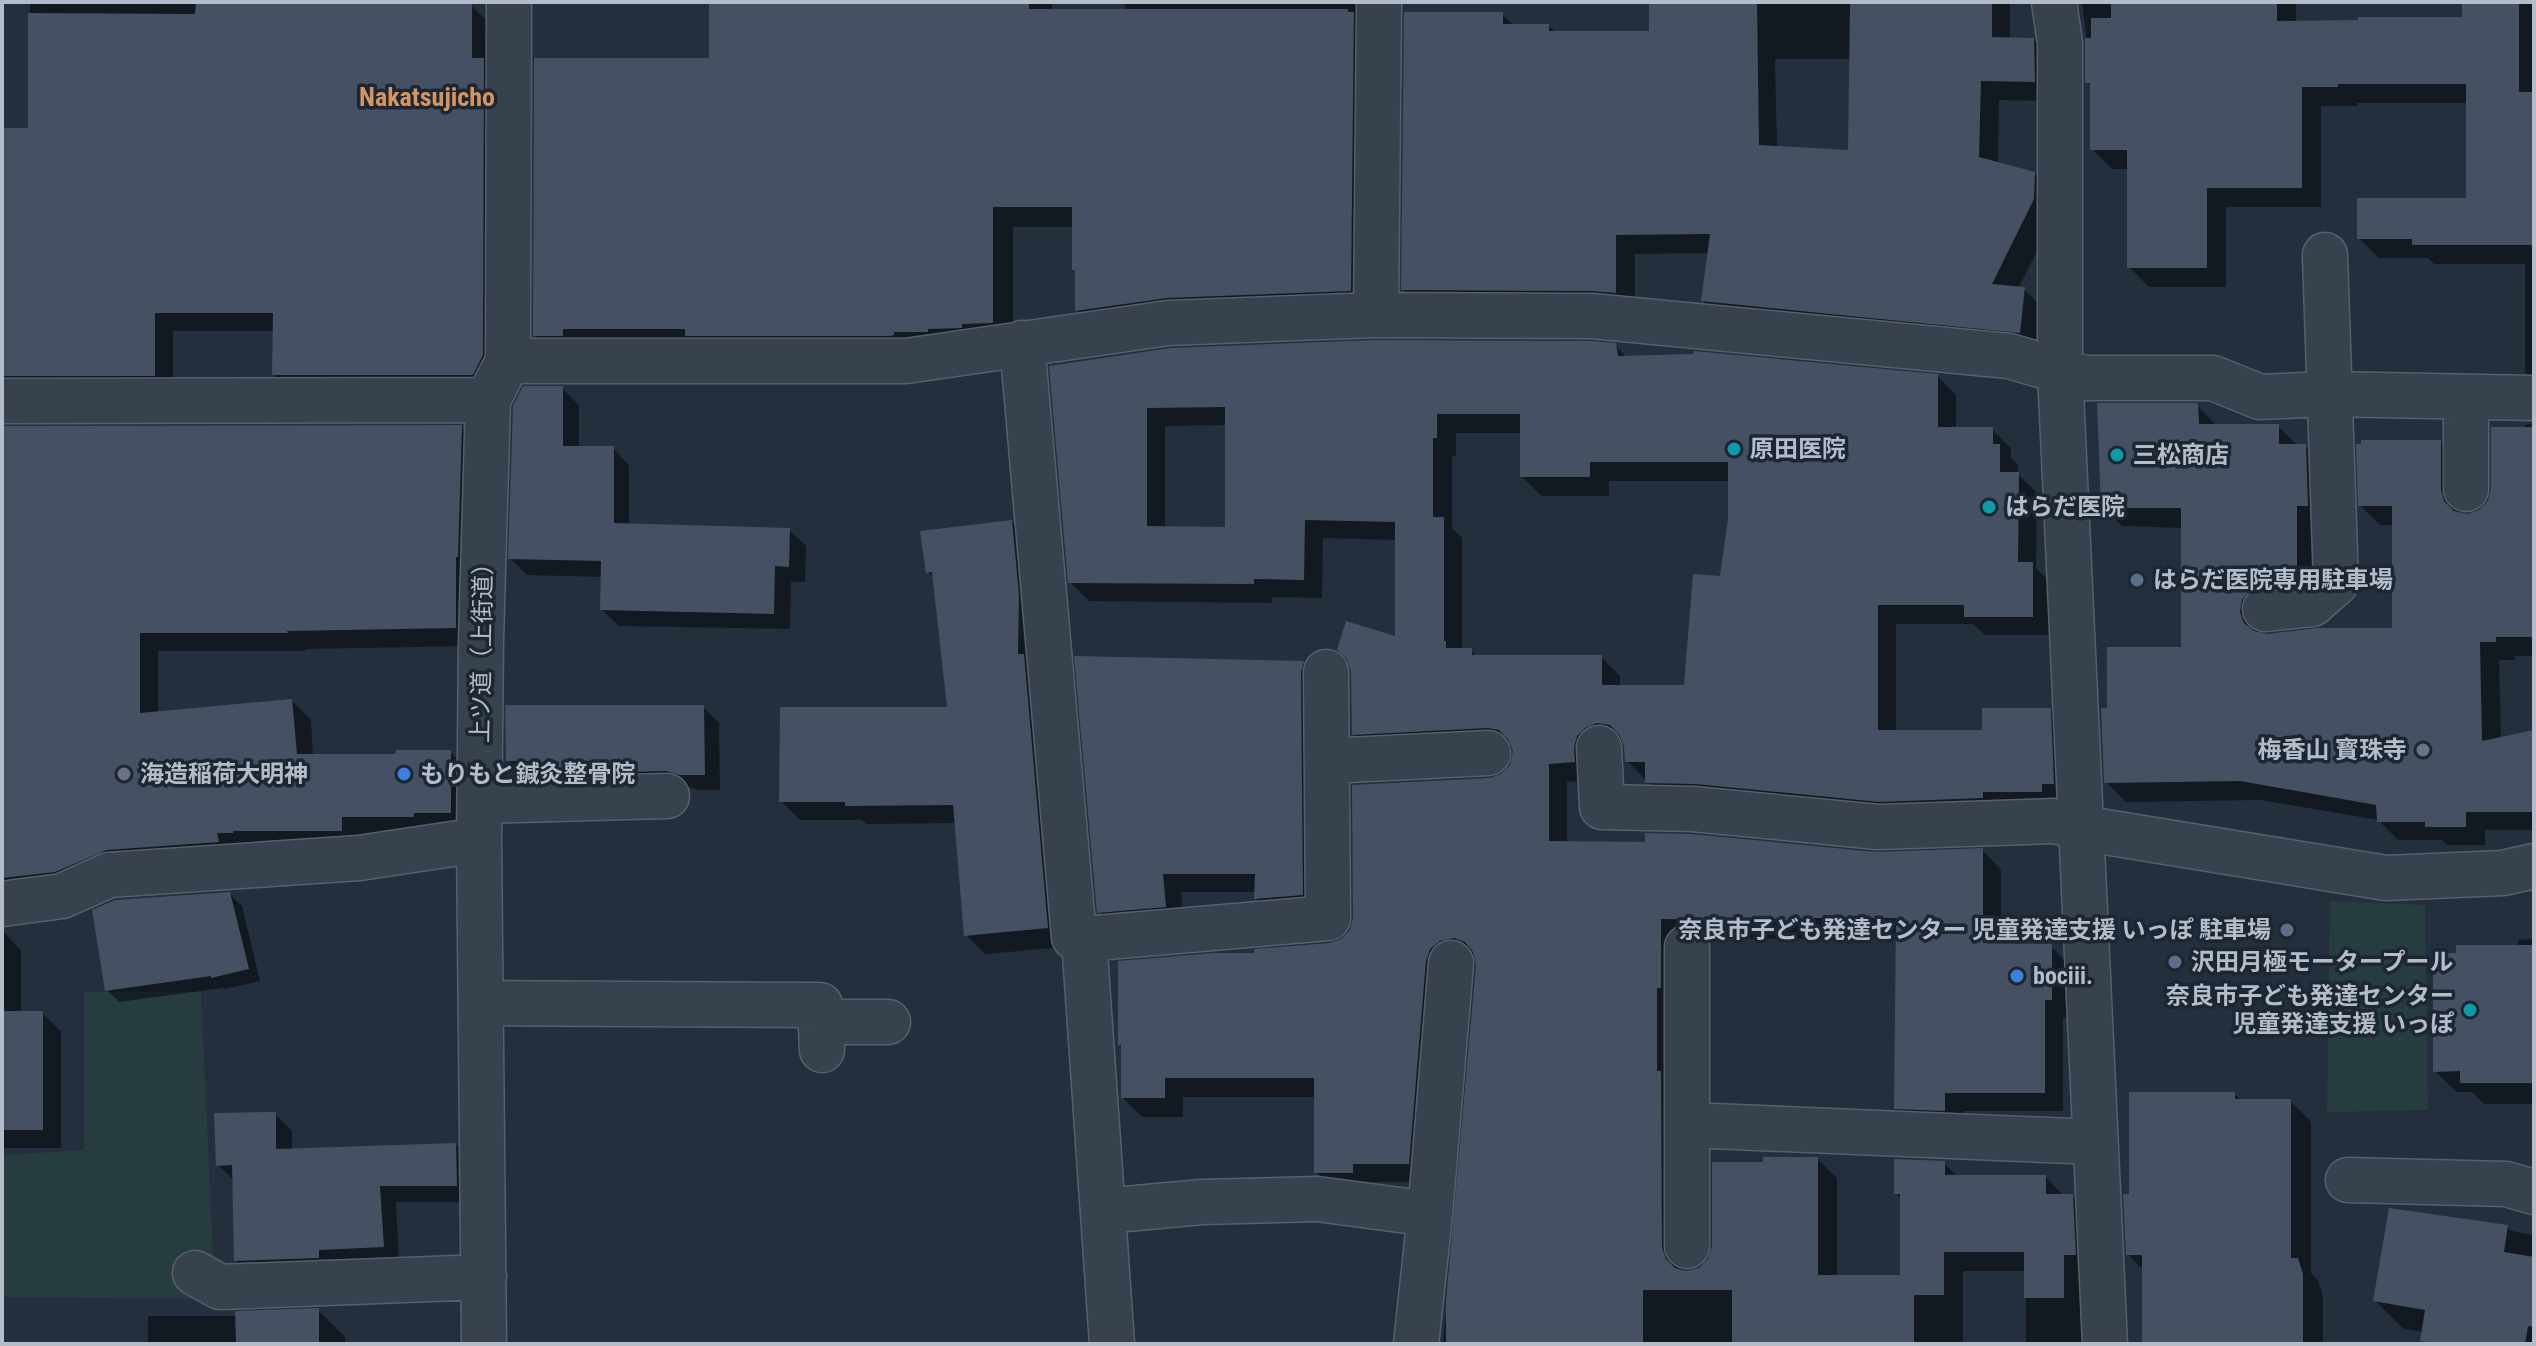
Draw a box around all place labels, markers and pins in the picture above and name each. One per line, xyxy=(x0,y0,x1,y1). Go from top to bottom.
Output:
place label: 原田医院 xyxy=(1750,435,1846,463)
marker: 原田医院 xyxy=(1725,440,1743,458)
place label: 三松商店 xyxy=(2133,441,2229,469)
marker: 三松商店 xyxy=(2108,446,2126,464)
place label: はらだ医院 xyxy=(2005,493,2125,521)
marker: はらだ医院 xyxy=(1980,498,1998,516)
place label: はらだ医院専用駐車場 xyxy=(2153,566,2393,594)
marker: はらだ医院専用駐車場 xyxy=(2128,571,2146,589)
place label: 梅香山 寳珠寺 xyxy=(2257,736,2407,764)
marker: 梅香山 寳珠寺 xyxy=(2414,741,2432,759)
place label: 海造稲荷大明神 xyxy=(140,760,308,788)
place label: もりもと鍼灸整骨院 xyxy=(420,760,636,788)
marker: 海造稲荷大明神 xyxy=(115,765,133,783)
marker: もりもと鍼灸整骨院 xyxy=(395,765,413,783)
place label: 奈良市子ども発達センター 児童発達支援 いっぽ 駐車場 xyxy=(1678,916,2271,944)
marker: 奈良市子ども発達センター 児童発達支援 いっぽ 駐車場 xyxy=(2278,921,2296,939)
place label: 沢田月極モータープール xyxy=(2191,948,2454,976)
marker: 沢田月極モータープール xyxy=(2166,953,2184,971)
place label: bociii. xyxy=(2033,962,2093,990)
marker: bociii. xyxy=(2008,967,2026,985)
place label: 奈良市子ども発達センター 児童発達支援 いっぽ xyxy=(2166,982,2455,1038)
marker: 奈良市子ども発達センター 児童発達支援 いっぽ xyxy=(2461,1001,2479,1019)

